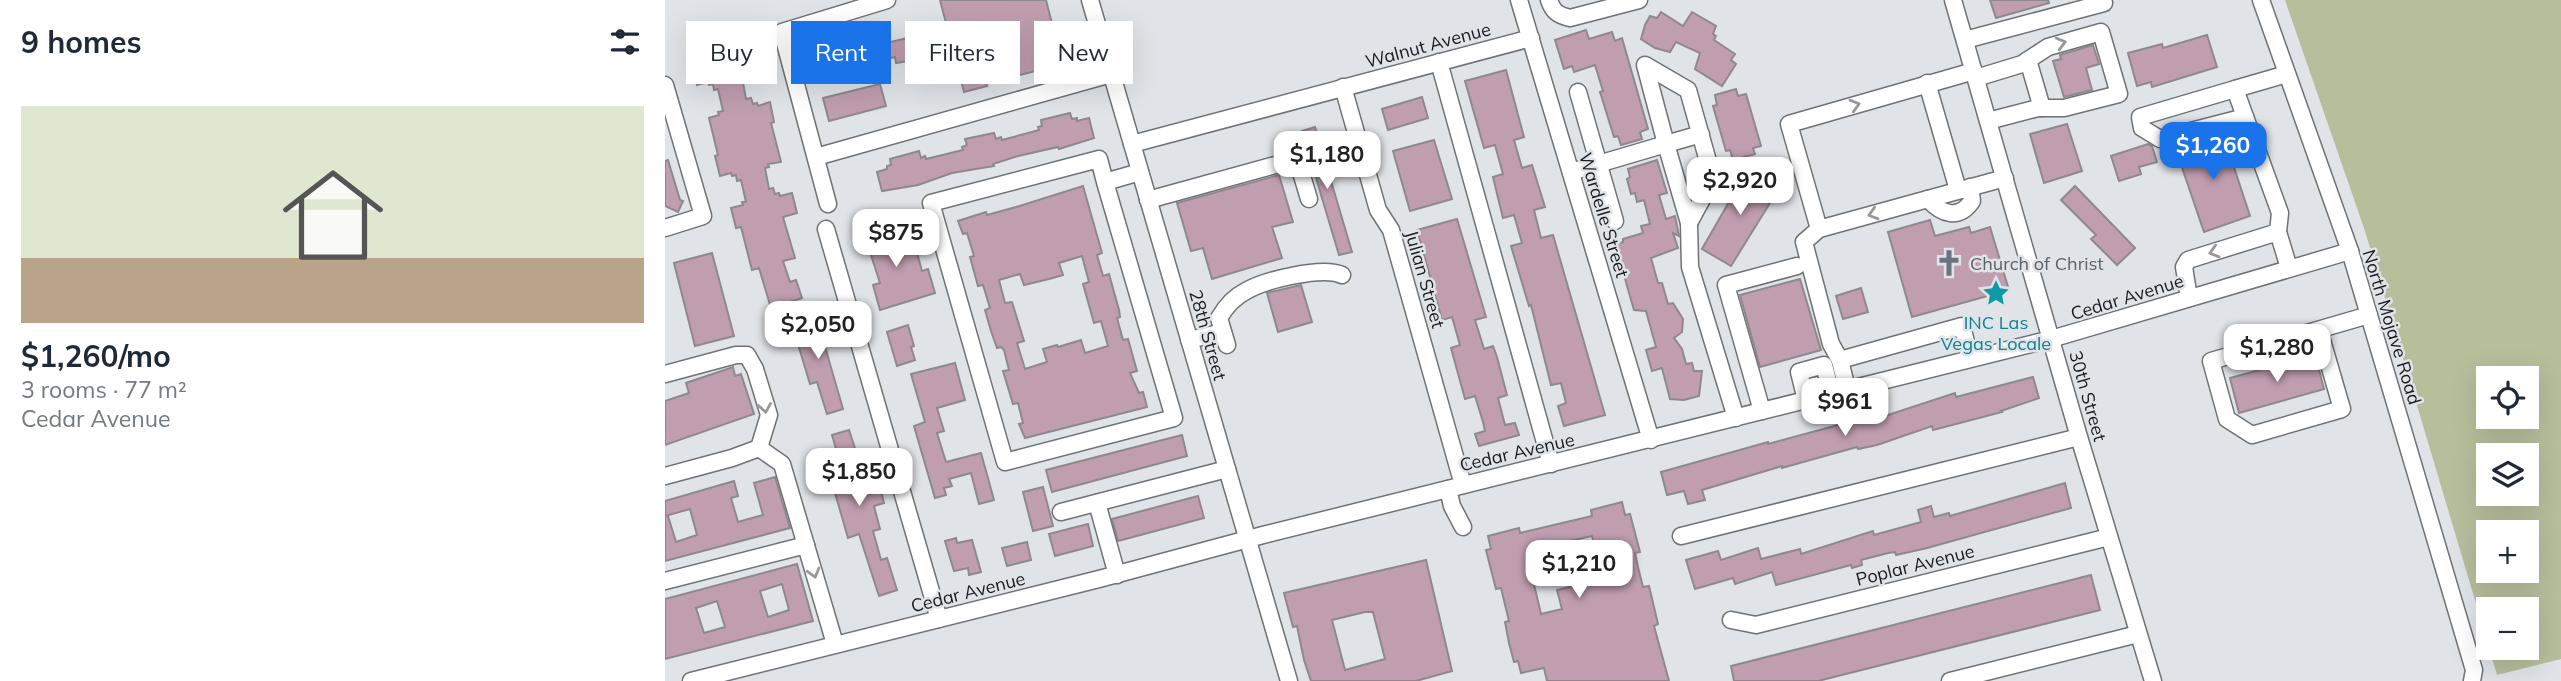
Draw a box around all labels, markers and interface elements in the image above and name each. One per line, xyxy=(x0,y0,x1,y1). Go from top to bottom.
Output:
street label: Walnut Avenue xyxy=(1363,17,1493,73)
chip: Buy xyxy=(686,21,777,84)
chip: Rent xyxy=(791,21,891,84)
chip: Filters xyxy=(905,21,1020,84)
chip: New xyxy=(1034,21,1133,84)
text: 9 homes xyxy=(21,23,142,61)
icon: filters xyxy=(606,23,644,61)
one-way arrow xyxy=(2055,37,2067,51)
one-way arrow xyxy=(1849,98,1861,113)
pin: $1,260 xyxy=(2156,122,2270,182)
text: $1,260 xyxy=(2176,130,2250,159)
pin: $1,180 xyxy=(1270,132,1384,191)
text: $1,180 xyxy=(1290,139,1364,168)
street label: Wardelle Street xyxy=(1574,150,1634,280)
icon: home xyxy=(270,152,396,278)
pin: $2,920 xyxy=(1683,158,1797,217)
text: $2,920 xyxy=(1703,165,1777,194)
one-way arrow xyxy=(1868,206,1880,221)
pin: $875 xyxy=(855,210,937,269)
text: $875 xyxy=(868,217,924,246)
street label: Julian Street xyxy=(1400,227,1450,331)
one-way arrow xyxy=(2208,244,2221,258)
street label: North Mojave Road xyxy=(2357,247,2427,407)
church icon: Church of Christ xyxy=(1934,248,1964,278)
place label: Church of Christ xyxy=(1970,252,2104,275)
street label: Cedar Avenue xyxy=(2068,269,2186,325)
place icon: INC Las Vegas Locale xyxy=(1981,278,2011,308)
street label: 28th Street xyxy=(1184,287,1232,383)
pin: $2,050 xyxy=(761,302,875,361)
text: $2,050 xyxy=(781,309,855,338)
place label: INC Las Vegas Locale xyxy=(1941,311,2051,355)
pin: $1,280 xyxy=(2220,324,2334,384)
text: $1,280 xyxy=(2240,332,2314,361)
text: $1,260/mo xyxy=(21,337,171,375)
street label: 30th Street xyxy=(2064,348,2112,444)
map controls xyxy=(2476,366,2539,660)
button: locate xyxy=(2476,366,2539,429)
text: 3 rooms · 77 m² xyxy=(21,375,187,404)
pin: $961 xyxy=(1804,378,1886,438)
text: $961 xyxy=(1817,386,1873,415)
one-way arrow xyxy=(757,403,772,414)
text: Cedar Avenue xyxy=(21,404,171,433)
street label: Cedar Avenue xyxy=(1457,428,1577,476)
button: layers xyxy=(2476,443,2539,506)
pin: $1,850 xyxy=(802,448,916,508)
text: $1,850 xyxy=(822,456,896,485)
button: + xyxy=(2476,520,2539,583)
street label: Poplar Avenue xyxy=(1853,539,1977,591)
pin: $1,210 xyxy=(1522,540,1636,600)
text: $1,210 xyxy=(1542,548,1616,577)
one-way arrow xyxy=(806,567,821,579)
street label: Cedar Avenue xyxy=(908,567,1028,617)
button: − xyxy=(2476,597,2539,660)

